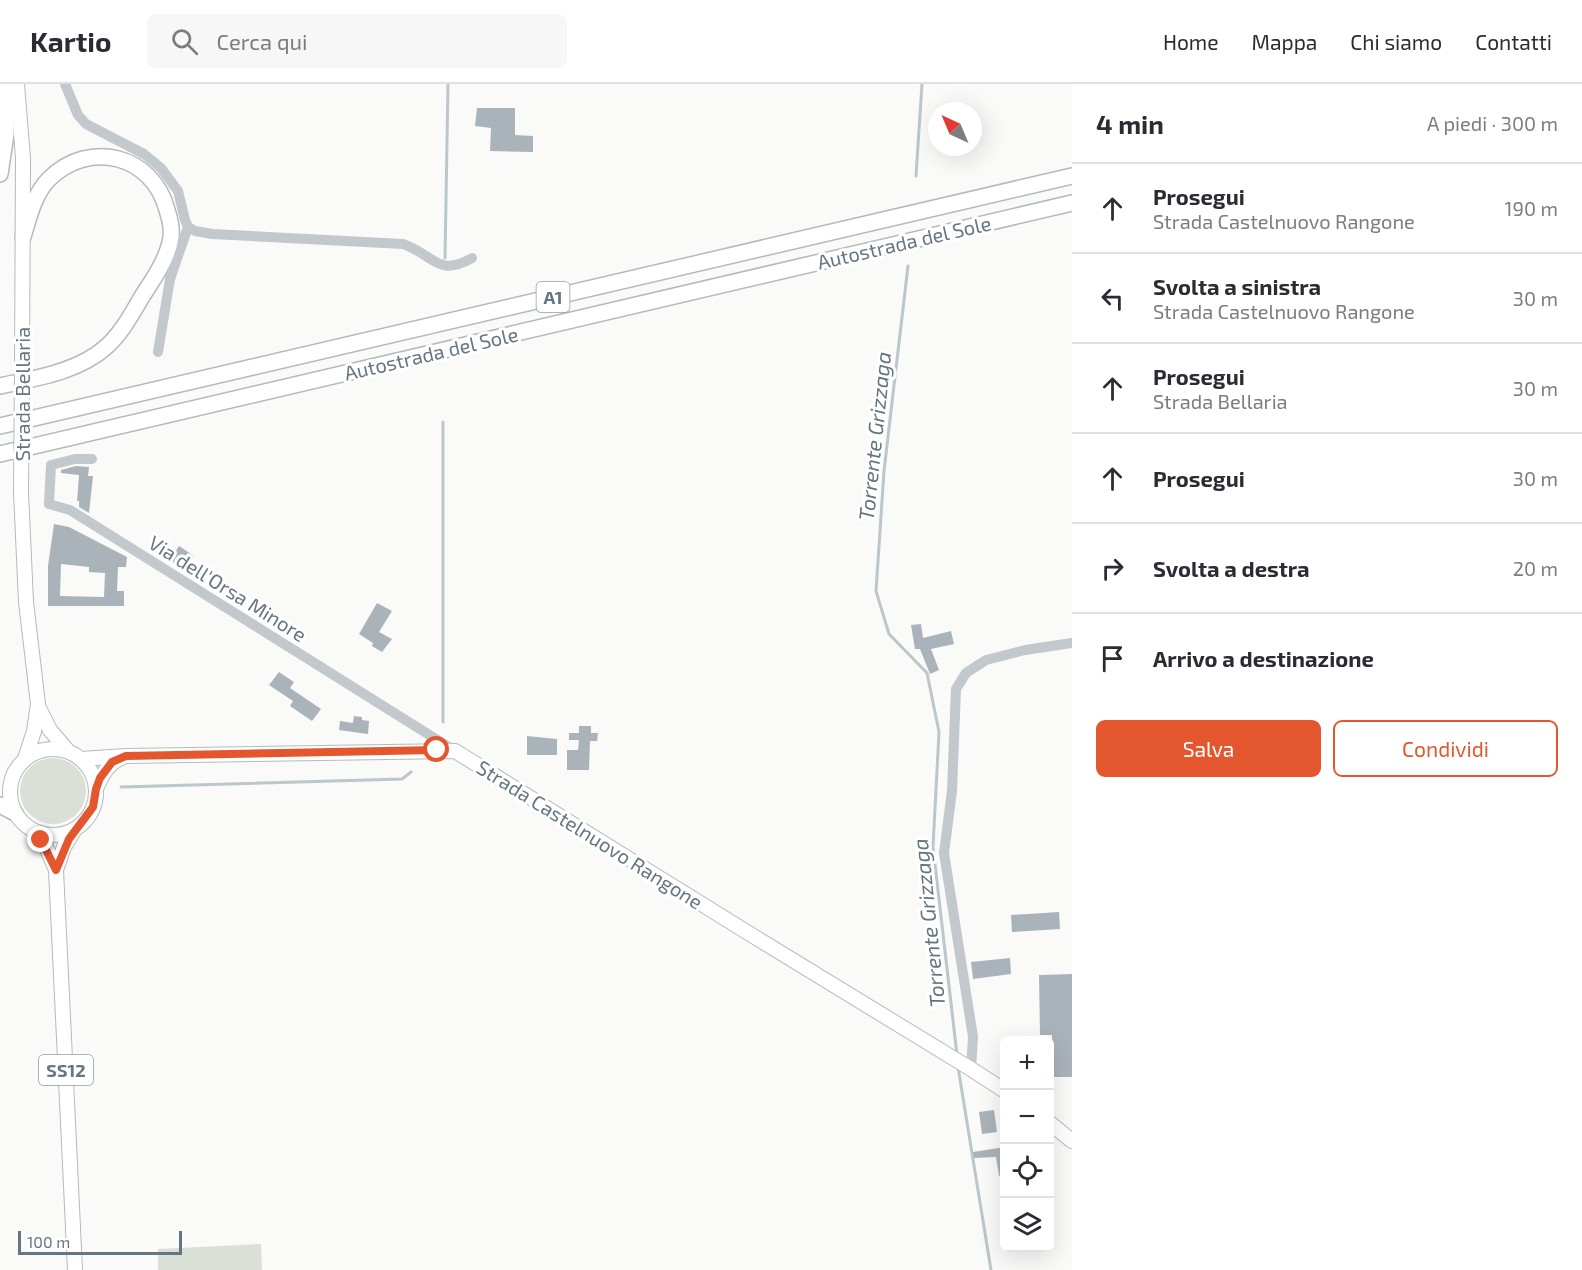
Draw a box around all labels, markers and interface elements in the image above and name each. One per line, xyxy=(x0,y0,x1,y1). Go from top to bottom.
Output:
search box xyxy=(147,14,567,68)
text: Kartio xyxy=(30,24,111,58)
icon: search xyxy=(168,25,201,58)
text: Cerca qui xyxy=(216,28,308,54)
text: Home xyxy=(1163,29,1219,54)
text: Mappa xyxy=(1252,29,1317,54)
text: Chi siamo xyxy=(1350,29,1442,54)
text: Contatti xyxy=(1475,29,1552,54)
north arrow xyxy=(928,102,982,156)
text: 4 min xyxy=(1096,108,1164,139)
text: A piedi · 300 m xyxy=(1427,111,1558,135)
text: Prosegui xyxy=(1153,183,1245,209)
icon: ahead xyxy=(1096,192,1129,225)
text: 190 m xyxy=(1505,196,1558,220)
text: Strada Castelnuovo Rangone xyxy=(1153,209,1415,233)
street label: Autostrada del Sole xyxy=(815,210,993,274)
text: Svolta a sinistra xyxy=(1153,273,1321,299)
road number: A1 xyxy=(536,282,570,312)
icon: left xyxy=(1096,282,1129,315)
text: 30 m xyxy=(1513,286,1558,310)
text: Strada Castelnuovo Rangone xyxy=(1153,299,1415,323)
street label: Autostrada del Sole xyxy=(342,321,520,385)
street label: Strada Bellaria xyxy=(10,327,34,461)
water label: Torrente Grizzaga xyxy=(853,350,895,522)
text: Prosegui xyxy=(1153,363,1245,389)
icon: ahead xyxy=(1096,372,1129,405)
text: 30 m xyxy=(1513,376,1558,400)
text: Strada Bellaria xyxy=(1153,389,1288,413)
icon: ahead xyxy=(1096,462,1129,495)
text: Prosegui xyxy=(1153,465,1245,491)
text: 30 m xyxy=(1513,466,1558,490)
street label: Via dell'Orsa Minore xyxy=(145,530,311,646)
icon: right xyxy=(1096,552,1129,585)
text: Svolta a destra xyxy=(1153,555,1310,581)
text: 20 m xyxy=(1513,556,1558,580)
icon: arrive xyxy=(1096,642,1129,675)
text: Arrivo a destinazione xyxy=(1153,645,1374,671)
button: Salva xyxy=(1096,720,1321,777)
button: Condividi xyxy=(1333,720,1558,777)
route start xyxy=(423,736,449,762)
street label: Strada Castelnuovo Rangone xyxy=(473,754,707,914)
route end xyxy=(27,826,53,852)
water label: Torrente Grizzaga xyxy=(907,837,949,1009)
map controls xyxy=(1000,1036,1054,1252)
button: + xyxy=(1000,1036,1054,1090)
road number: SS12 xyxy=(39,1055,93,1085)
button: − xyxy=(1000,1090,1054,1144)
button: locate xyxy=(1000,1144,1054,1198)
button: layers xyxy=(1000,1198,1054,1252)
scale bar xyxy=(18,1228,182,1256)
text: 100 m xyxy=(27,1232,70,1251)

